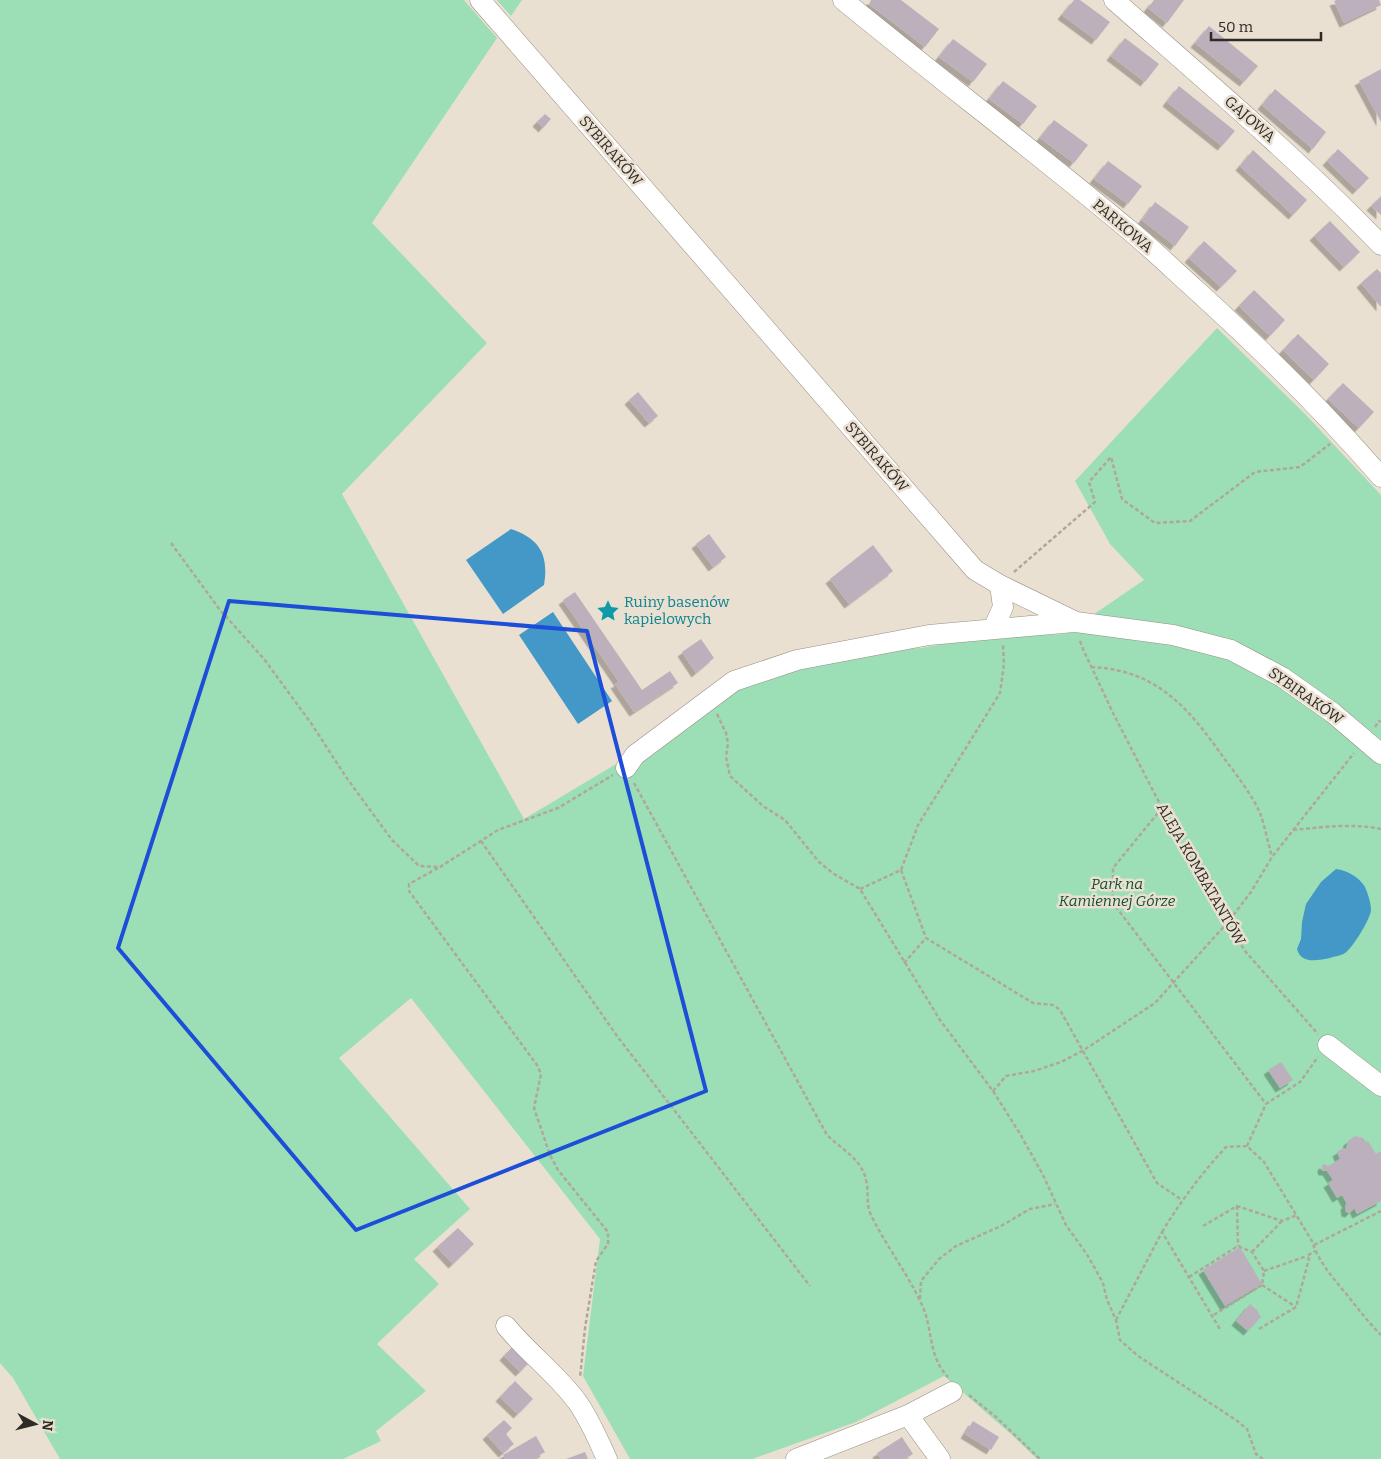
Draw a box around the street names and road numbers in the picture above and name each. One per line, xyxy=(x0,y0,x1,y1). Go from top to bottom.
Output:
street label: GAJOWA xyxy=(1221,92,1279,146)
street label: SYBIRAKÓW xyxy=(576,112,647,190)
street label: PARKOWA xyxy=(1089,196,1157,257)
street label: SYBIRAKÓW xyxy=(842,418,913,496)
street label: SYBIRAKÓW xyxy=(1265,664,1347,729)
street label: ALEJA KOMBATANTÓW xyxy=(1153,799,1250,949)

